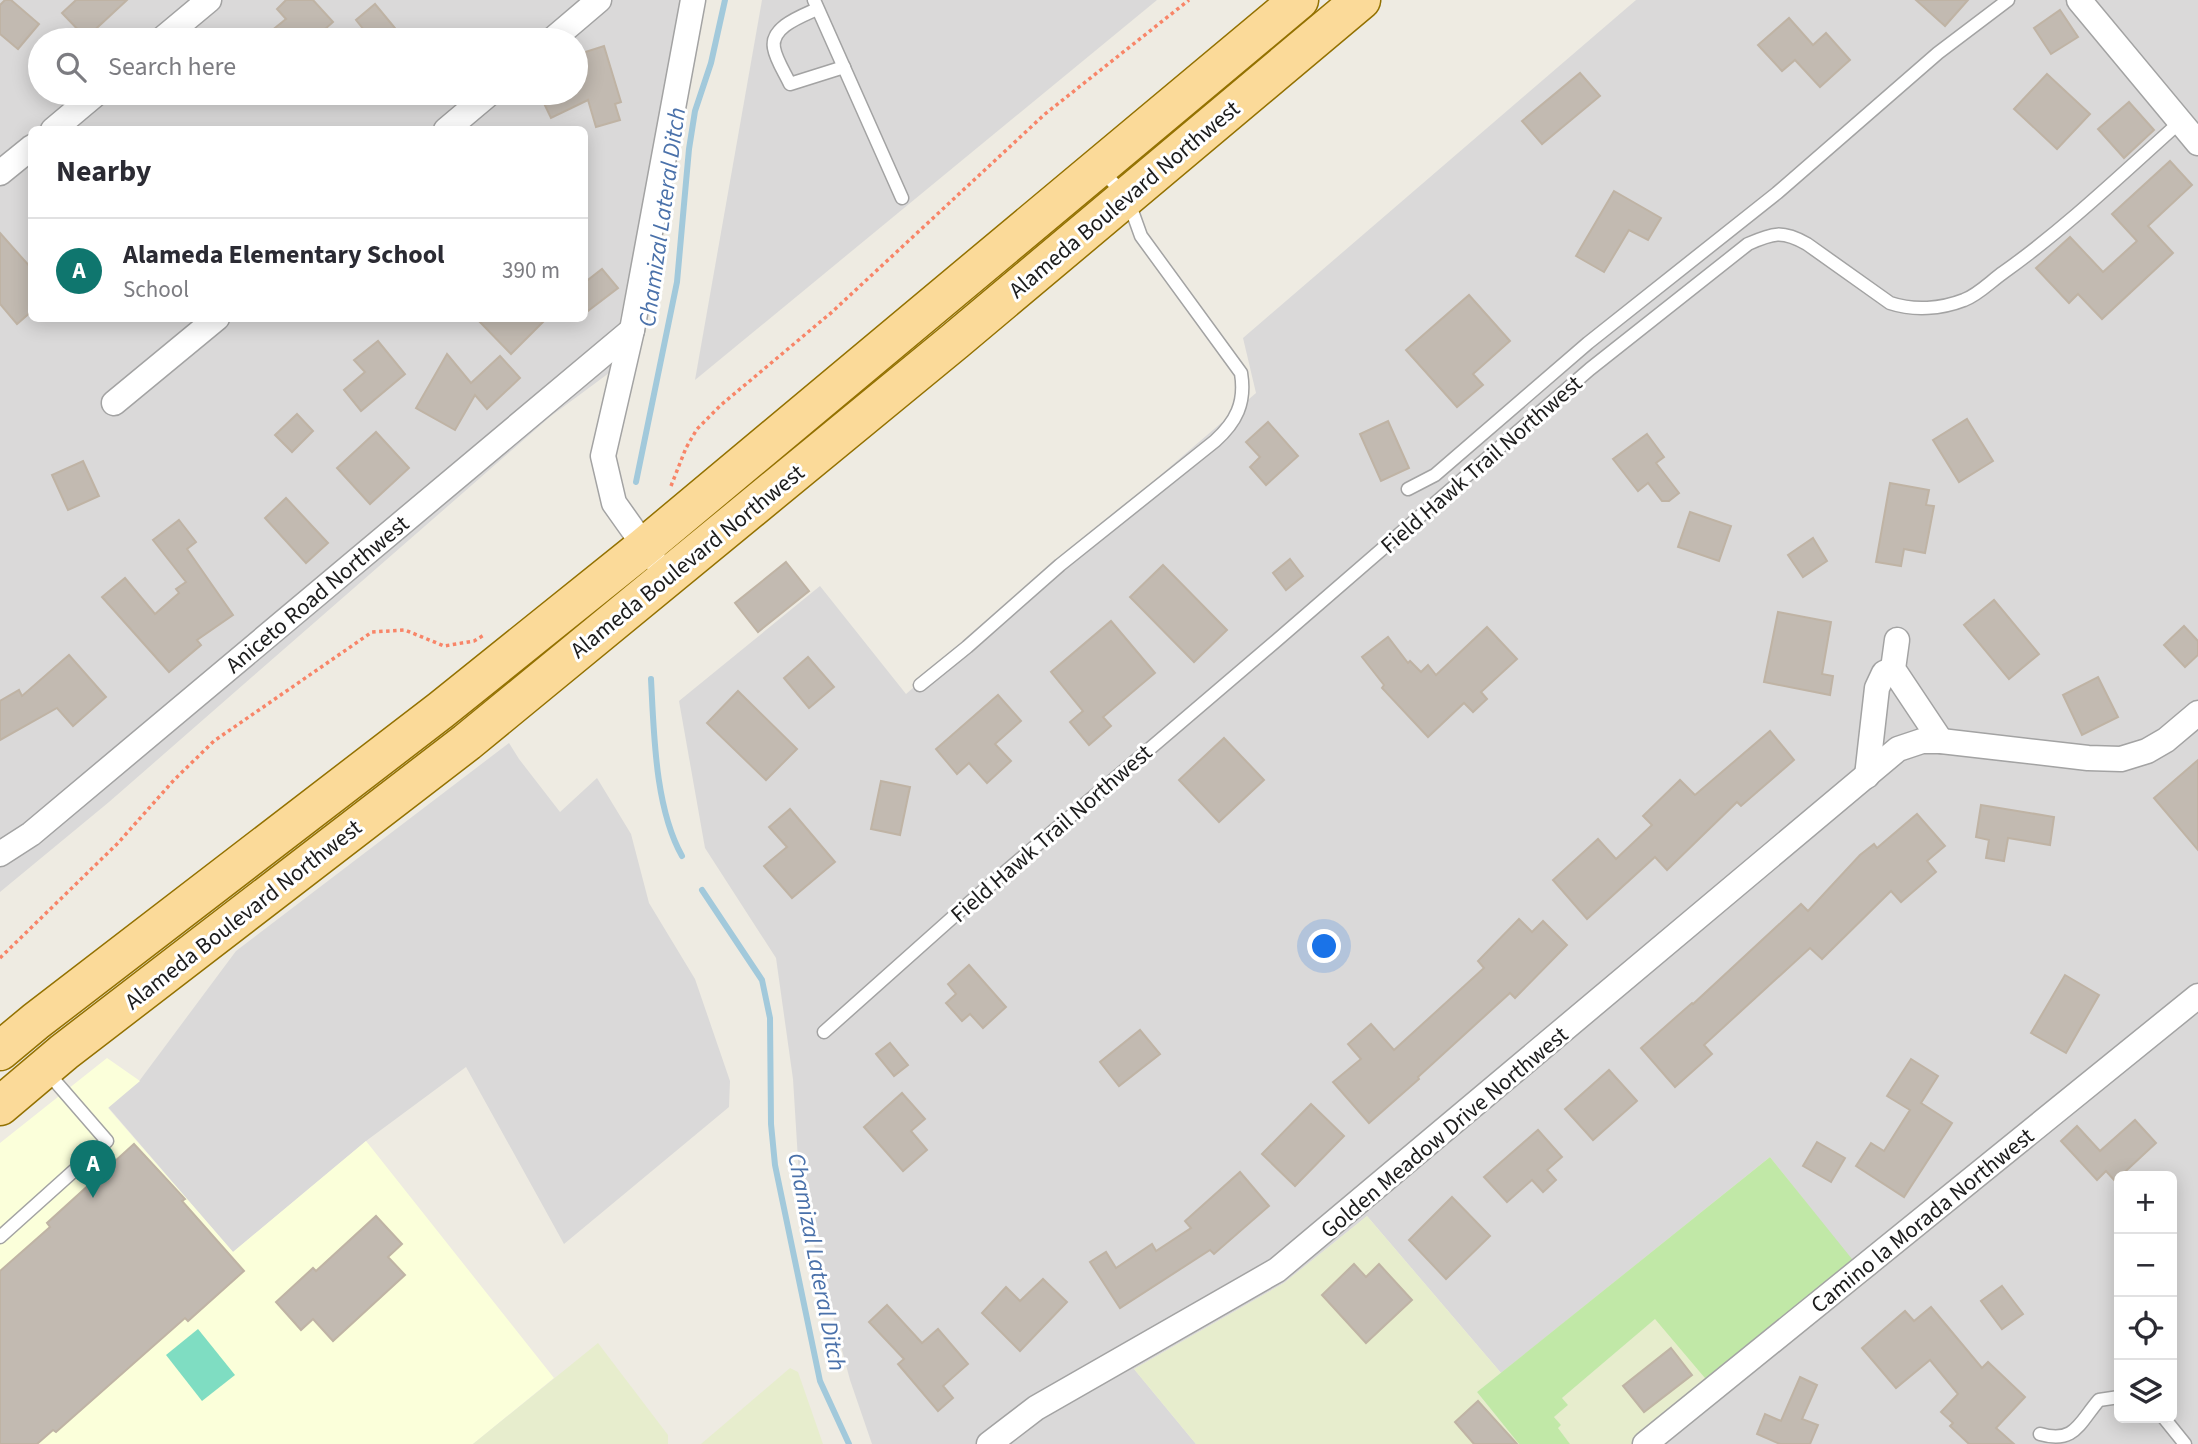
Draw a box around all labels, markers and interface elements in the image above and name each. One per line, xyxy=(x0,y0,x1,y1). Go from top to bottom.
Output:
search box xyxy=(28,28,588,105)
icon: search xyxy=(52,48,90,86)
text: Search here xyxy=(108,48,236,85)
street label: Alameda Boulevard Northwest xyxy=(1002,93,1247,306)
water label: Chamizal Lateral Ditch xyxy=(630,105,695,329)
text: Nearby xyxy=(56,150,151,193)
text: Alameda Elementary School xyxy=(123,236,445,273)
text: A xyxy=(72,254,86,287)
text: 390 m xyxy=(502,254,560,287)
text: School xyxy=(123,273,189,306)
street label: Field Hawk Trail Northwest xyxy=(1373,367,1590,561)
street label: Alameda Boulevard Northwest xyxy=(563,456,812,666)
street label: Aniceto Road Northwest xyxy=(218,507,417,681)
street label: Field Hawk Trail Northwest xyxy=(943,736,1160,930)
street label: Alameda Boulevard Northwest xyxy=(118,811,369,1017)
your location xyxy=(1307,929,1341,963)
street label: Golden Meadow Drive Northwest xyxy=(1313,1019,1576,1246)
street label: Camino la Morada Northwest xyxy=(1804,1120,2041,1321)
pin: A xyxy=(70,1140,116,1198)
water label: Chamizal Lateral Ditch xyxy=(778,1150,855,1374)
map controls xyxy=(2114,1171,2177,1423)
button: + xyxy=(2114,1171,2177,1234)
button: − xyxy=(2114,1234,2177,1297)
button: locate xyxy=(2114,1297,2177,1360)
button: layers xyxy=(2114,1360,2177,1423)

